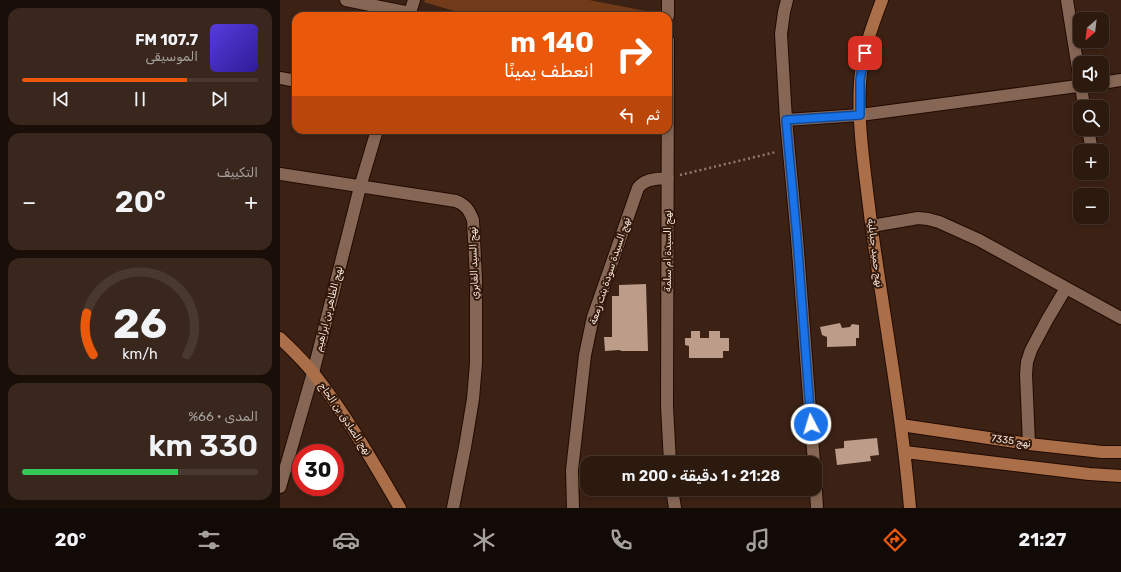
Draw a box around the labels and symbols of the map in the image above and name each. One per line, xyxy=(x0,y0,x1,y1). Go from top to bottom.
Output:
north arrow xyxy=(1073,12,1109,48)
pin xyxy=(848,36,882,70)
street label: نهج السيدة ام سلمة xyxy=(662,210,675,292)
street label: نهج السيدة سودة بنت زمعة xyxy=(587,216,634,327)
street label: نهج حميد جبايلية xyxy=(864,218,885,288)
street label: نهج السيد الغابري xyxy=(467,226,482,300)
street label: نهج الطاهر بن ابراهيم xyxy=(313,265,346,353)
street label: نهج الصادق بن الحاج xyxy=(315,380,374,458)
position arrow xyxy=(790,403,832,445)
street label: نهج 7335 xyxy=(990,432,1032,451)
speed limit sign: 30 xyxy=(292,444,344,496)

